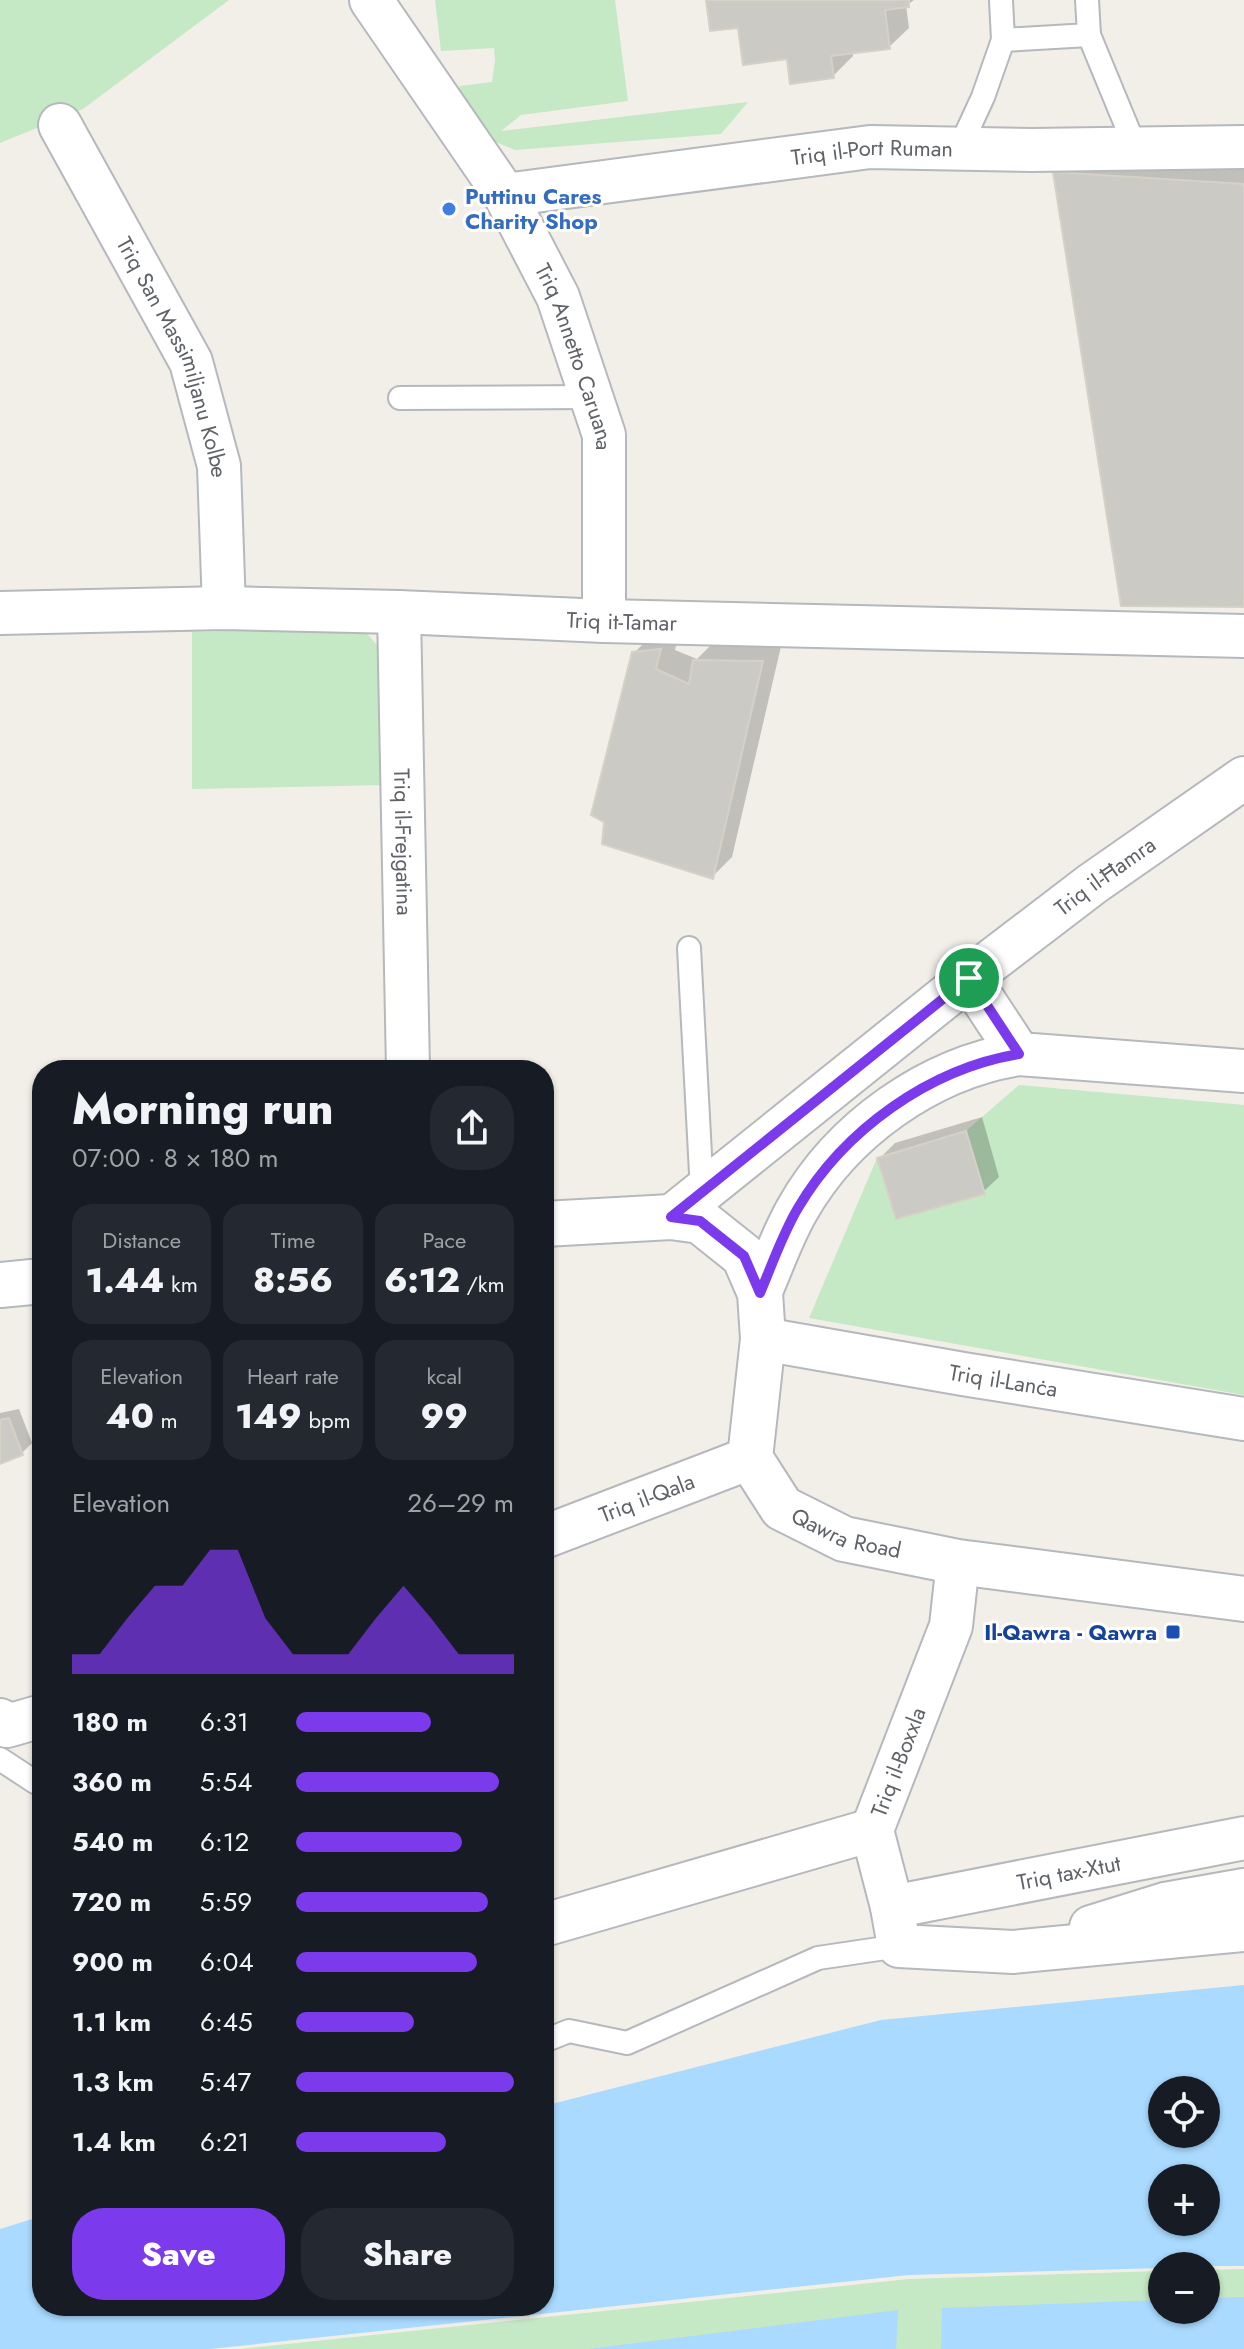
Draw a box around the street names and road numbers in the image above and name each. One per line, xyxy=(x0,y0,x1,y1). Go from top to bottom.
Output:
street label: Triq il-Port Ruman xyxy=(789,131,953,173)
street label: Triq San Massimiljanu Kolbe xyxy=(109,231,235,478)
street label: Triq Annetto Caruana xyxy=(527,258,621,450)
street label: Triq it-Tamar xyxy=(566,603,678,639)
street label: Triq il-Frejgatina xyxy=(386,768,421,916)
street label: Triq il-Ħamra xyxy=(1047,828,1162,923)
street label: Triq il-Lanċa xyxy=(947,1356,1060,1405)
street label: Triq il-Qala xyxy=(594,1465,699,1530)
street label: Qawra Road xyxy=(786,1499,904,1566)
street label: Triq il-Boxxla xyxy=(862,1703,934,1821)
street label: Triq tax-Xtut xyxy=(1014,1846,1124,1898)

